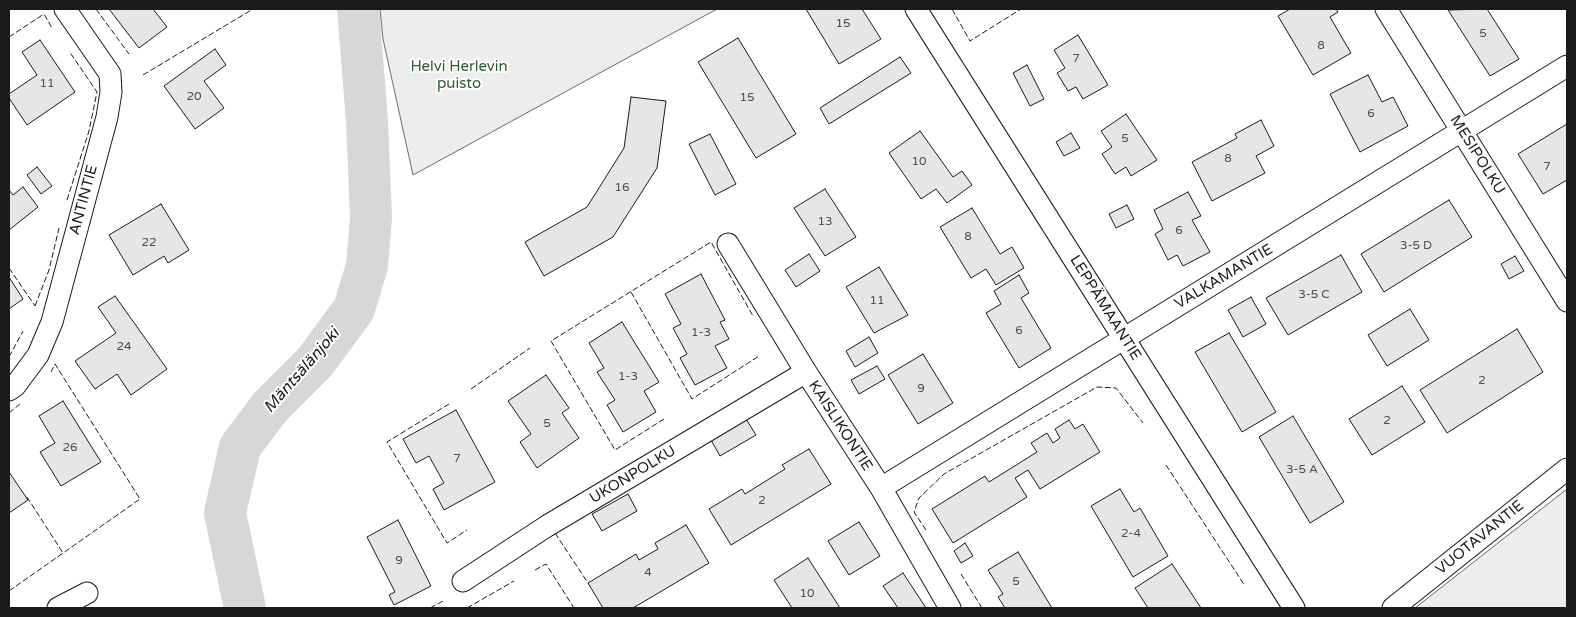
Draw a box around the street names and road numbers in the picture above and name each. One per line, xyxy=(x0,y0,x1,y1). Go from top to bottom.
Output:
street label: MESIPOLKU xyxy=(1446,112,1508,198)
street label: ANTINTIE xyxy=(66,163,102,237)
street label: VALKAMANTIE xyxy=(1172,241,1276,313)
street label: LEPPÄMAANTIE xyxy=(1065,252,1145,364)
street label: KAISLIKONTIE xyxy=(804,377,876,475)
street label: UKONPOLKU xyxy=(587,442,679,508)
street label: VUOTAVANTIE xyxy=(1432,497,1528,579)

